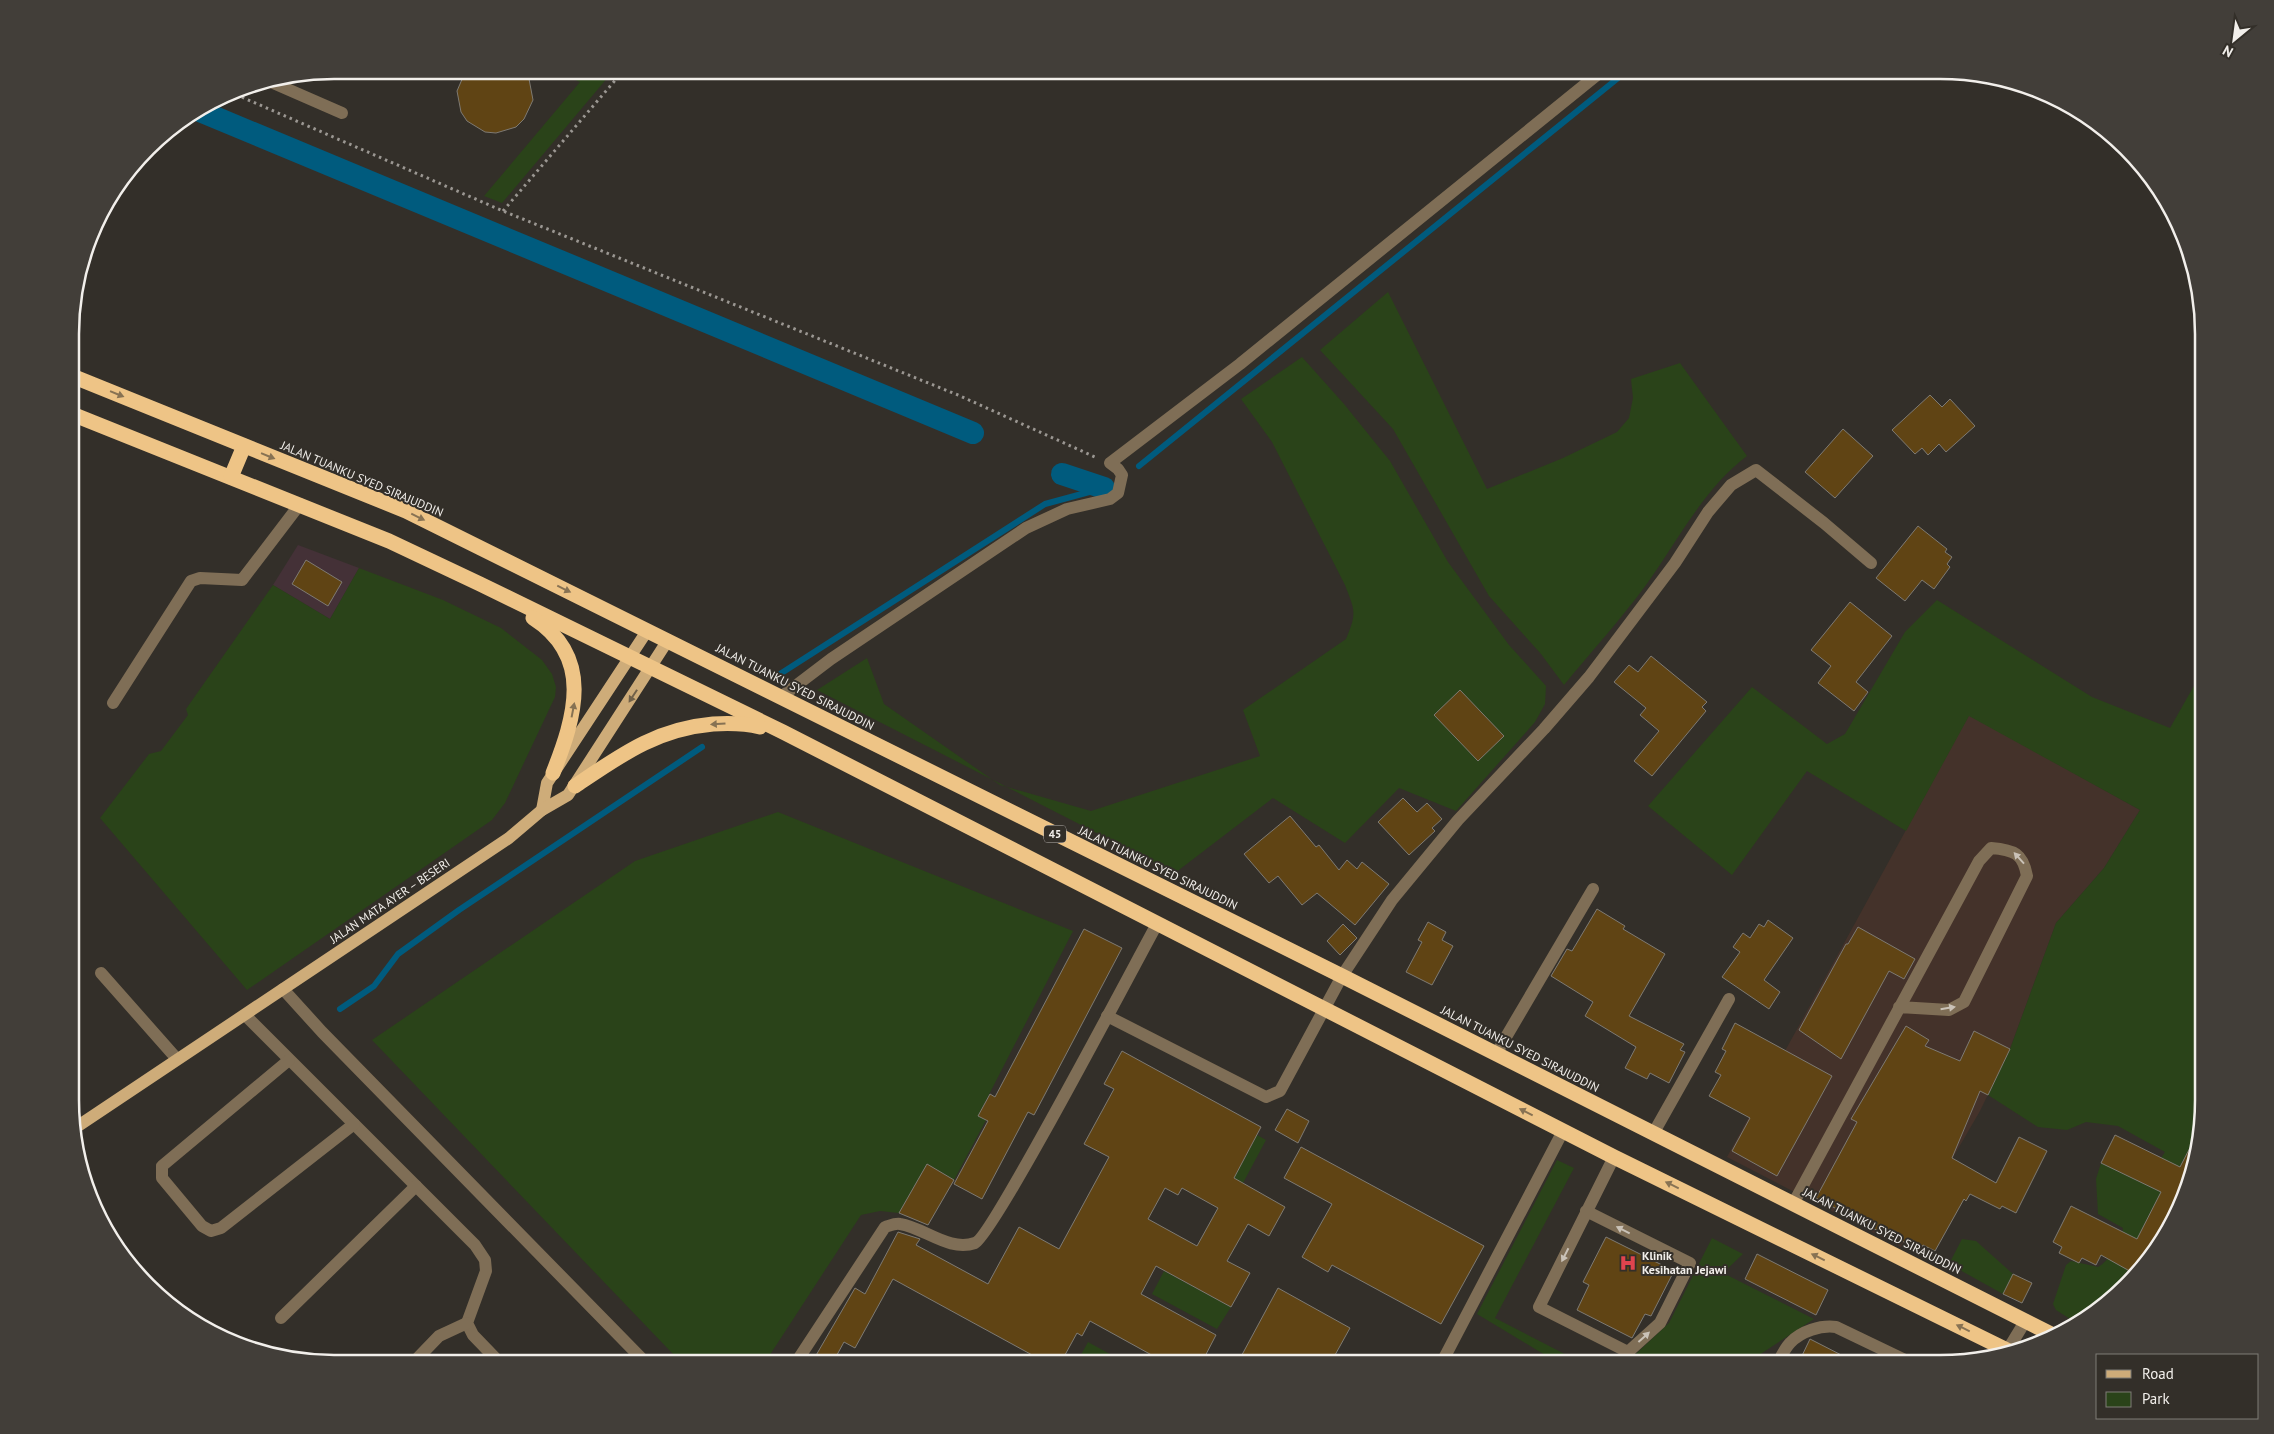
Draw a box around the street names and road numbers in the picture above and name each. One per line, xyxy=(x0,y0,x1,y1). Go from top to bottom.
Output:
street label: JALAN TUANKU SYED SIRAJUDDIN xyxy=(278,437,446,520)
street label: JALAN TUANKU SYED SIRAJUDDIN xyxy=(713,640,877,733)
street label: JALAN TUANKU SYED SIRAJUDDIN xyxy=(1075,822,1240,913)
road number: 45 xyxy=(1044,826,1066,842)
street label: JALAN MATA AYER – BESERI xyxy=(326,855,453,947)
street label: JALAN TUANKU SYED SIRAJUDDIN xyxy=(1438,1002,1602,1095)
street label: JALAN TUANKU SYED SIRAJUDDIN xyxy=(1800,1184,1964,1277)

